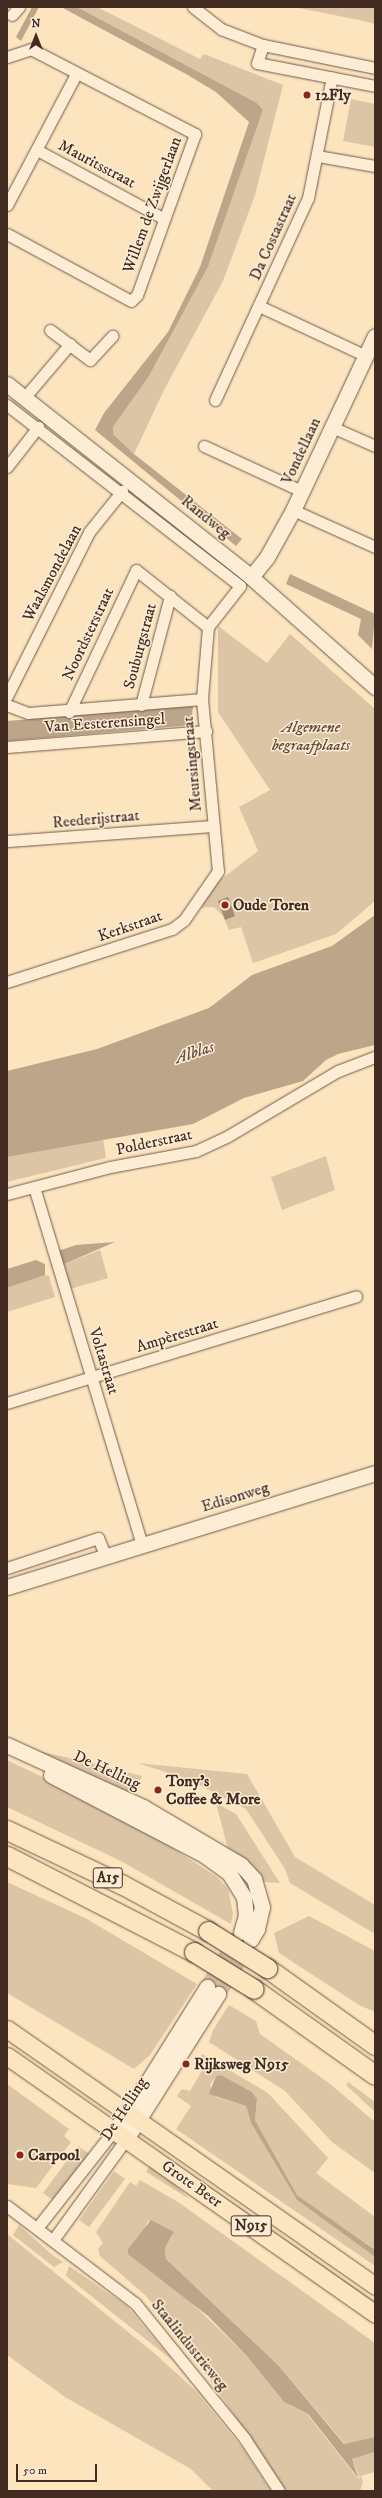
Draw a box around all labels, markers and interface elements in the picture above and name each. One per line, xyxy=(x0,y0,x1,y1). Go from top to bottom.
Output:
north arrow xyxy=(16,16,56,56)
text: N xyxy=(31,17,41,31)
place label: 12Fly xyxy=(315,85,351,105)
marker: 12Fly xyxy=(302,90,312,100)
street label: Willem de Zwijgerlaan xyxy=(118,134,186,276)
street label: Mauritsstraat xyxy=(55,136,139,192)
street label: Da Costastraat xyxy=(245,191,301,283)
street label: Vondellaan xyxy=(277,415,325,487)
street label: Randweg xyxy=(177,491,235,543)
street label: Waalsmondelaan xyxy=(18,521,86,625)
street label: Noordsterstraat xyxy=(58,584,118,684)
street label: Souburgstraat xyxy=(119,601,161,691)
street label: Van Eesterensingel xyxy=(44,709,166,737)
street label: Meursingstraat xyxy=(178,716,206,812)
park label: Algemene begraafplaats xyxy=(272,717,350,755)
street label: Reederijstraat xyxy=(52,806,140,832)
place label: Oude Toren xyxy=(233,895,309,915)
marker: Oude Toren xyxy=(220,900,230,910)
street label: Kerkstraat xyxy=(95,906,165,946)
water label: Alblas xyxy=(173,1037,217,1069)
street label: Polderstraat xyxy=(114,1125,194,1159)
street label: Ampèrestraat xyxy=(134,1313,220,1357)
street label: Voltastraat xyxy=(85,1325,123,1397)
street label: Edisonweg xyxy=(199,1478,271,1516)
street label: De Helling xyxy=(70,1746,144,1794)
place label: Tony's Coffee & More xyxy=(166,1771,260,1809)
marker: Tony's Coffee & More xyxy=(153,1785,163,1795)
road number: A15 xyxy=(92,1865,124,1891)
place label: Rijksweg N915 xyxy=(194,2054,289,2074)
marker: Rijksweg N915 xyxy=(181,2059,191,2069)
street label: De Helling xyxy=(96,2074,152,2144)
place label: Carpool xyxy=(28,2145,80,2165)
marker: Carpool xyxy=(15,2150,25,2160)
street label: Grote Beer xyxy=(158,2156,226,2212)
road number: N915 xyxy=(230,2213,272,2239)
street label: Staalindustrieweg xyxy=(147,2295,233,2395)
scale bar xyxy=(18,2456,99,2482)
text: 50 m xyxy=(23,2463,47,2478)

